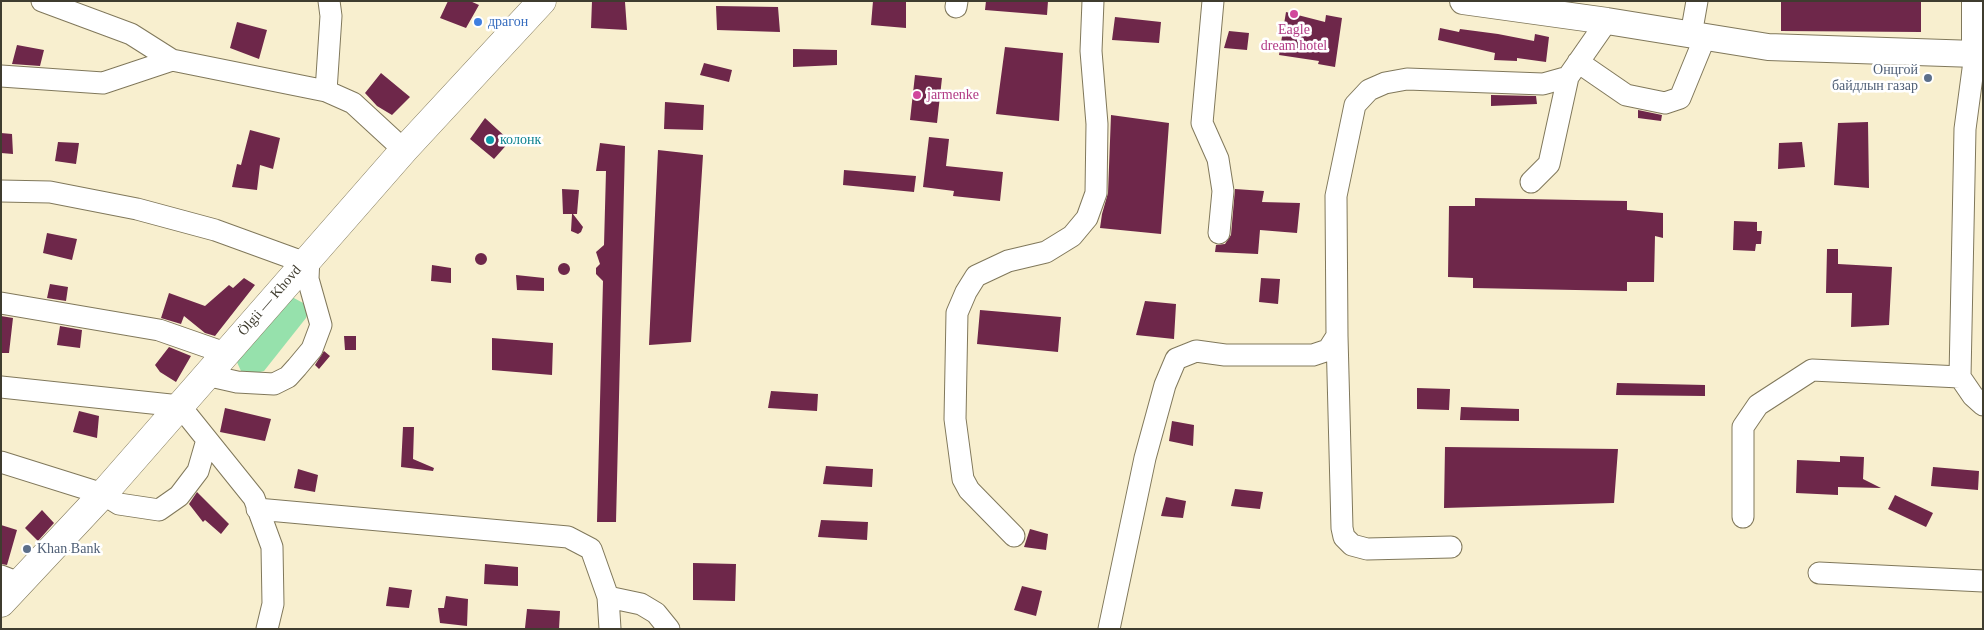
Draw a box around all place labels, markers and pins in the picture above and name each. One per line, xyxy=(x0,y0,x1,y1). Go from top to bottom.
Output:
marker: Eagle dream hotel xyxy=(1288,8,1300,20)
place label: драгон xyxy=(488,14,528,30)
marker: драгон xyxy=(472,16,484,28)
place label: Eagle dream hotel xyxy=(1261,22,1327,54)
place label: Онцгой байдлын газар xyxy=(1832,62,1918,94)
marker: Онцгой байдлын газар xyxy=(1922,72,1934,84)
place label: jarmenke xyxy=(927,87,979,103)
marker: jarmenke xyxy=(911,89,923,101)
place label: колонк xyxy=(500,132,541,148)
marker: колонк xyxy=(484,134,496,146)
place label: Khan Bank xyxy=(37,541,100,557)
marker: Khan Bank xyxy=(21,543,33,555)

